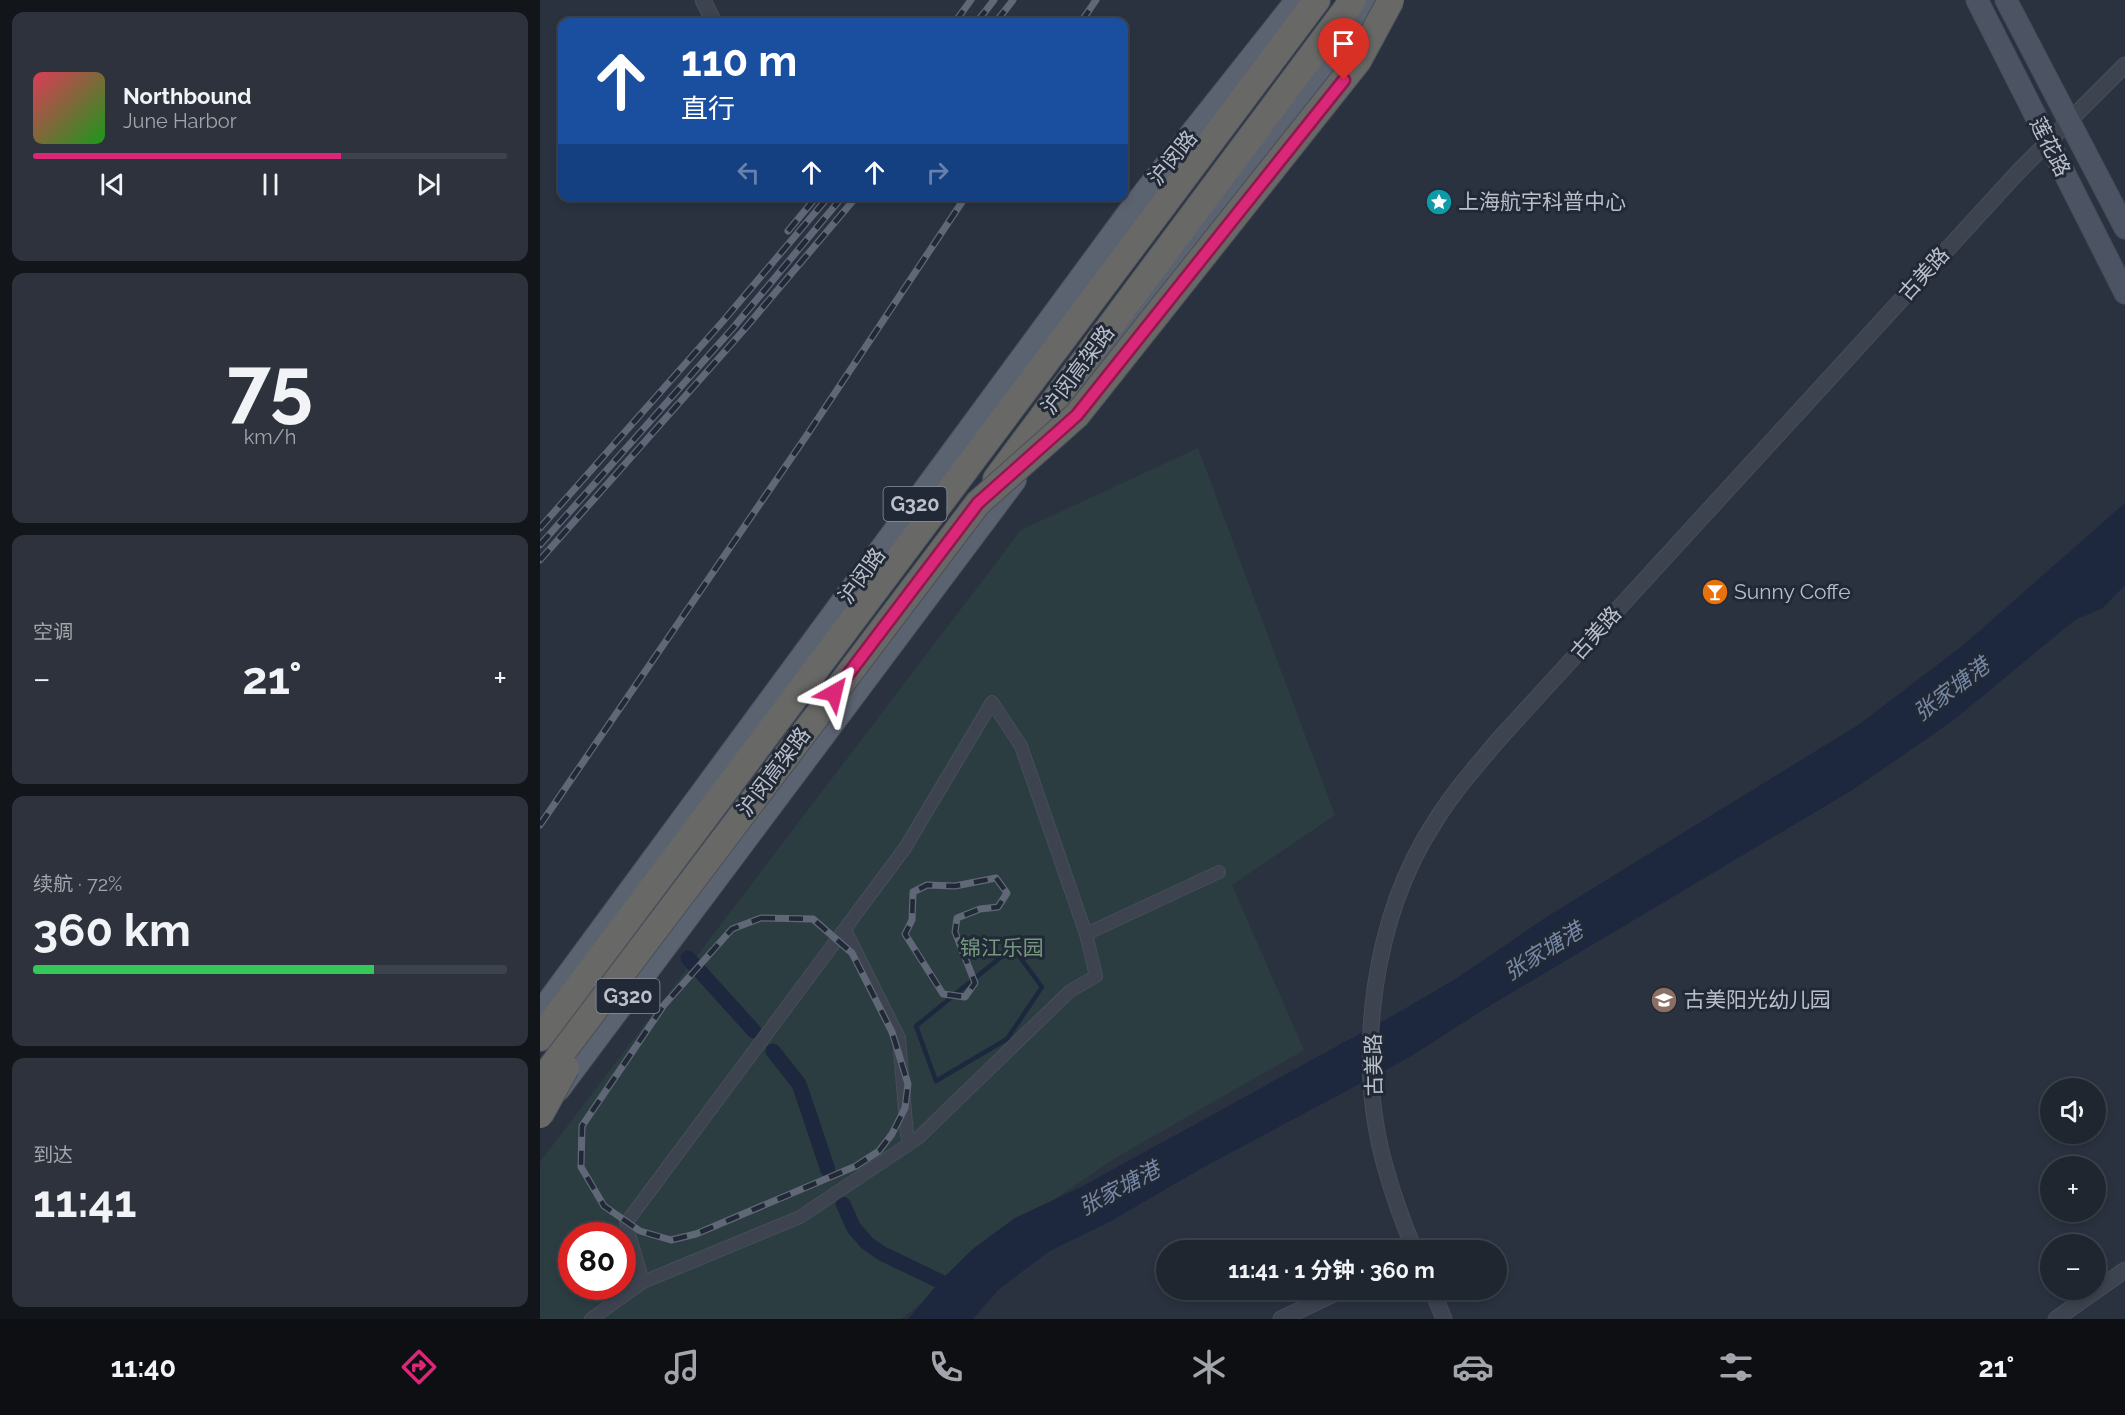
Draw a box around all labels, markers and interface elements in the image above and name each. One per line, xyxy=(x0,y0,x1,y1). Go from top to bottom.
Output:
pin xyxy=(1318,18,1369,80)
icon: arrive xyxy=(1327,27,1360,60)
text: 110 m xyxy=(681,37,797,86)
icon: ahead xyxy=(582,42,660,120)
text: Northbound xyxy=(123,83,252,109)
text: 直行 xyxy=(681,93,735,124)
text: June Harbor xyxy=(123,109,237,133)
street label: 莲花路 xyxy=(2025,113,2076,181)
street label: 沪闵路 xyxy=(1143,125,1202,190)
icon: left xyxy=(732,156,765,189)
icon: ahead xyxy=(795,156,828,189)
icon: ahead xyxy=(858,156,891,189)
icon: right xyxy=(921,156,954,189)
icon: previous xyxy=(96,168,129,201)
icon: pause xyxy=(254,168,287,201)
icon: next xyxy=(412,168,445,201)
place icon: 上海航宇科普中心 xyxy=(1424,187,1454,217)
place label: 上海航宇科普中心 xyxy=(1458,189,1626,214)
street label: 古美路 xyxy=(1893,242,1954,305)
street label: 沪闵高架路 xyxy=(1036,320,1119,419)
text: 75 xyxy=(227,340,313,431)
text: km/h xyxy=(244,425,296,449)
road number: G320 xyxy=(884,487,946,521)
street label: 沪闵路 xyxy=(833,543,890,609)
bar icon: Sunny Coffe xyxy=(1700,577,1730,607)
place label: Sunny Coffe xyxy=(1734,579,1851,604)
street label: 古美路 xyxy=(1565,601,1626,664)
text: 空调 xyxy=(33,620,73,644)
water label: 张家塘港 xyxy=(1908,650,1996,726)
text: 21° xyxy=(242,652,302,705)
text: − xyxy=(33,659,51,698)
text: + xyxy=(493,659,507,698)
position arrow xyxy=(802,661,866,725)
street label: 沪闵高架路 xyxy=(732,722,815,821)
text: 续航 · 72% xyxy=(33,872,122,896)
text: 360 km xyxy=(33,904,191,957)
water label: 张家塘港 xyxy=(1499,915,1590,985)
park label: 锦江乐园 xyxy=(960,935,1044,960)
road number: G320 xyxy=(596,979,659,1013)
school or university icon: 古美阳光幼儿园 xyxy=(1649,985,1679,1015)
place label: 古美阳光幼儿园 xyxy=(1684,987,1831,1012)
street label: 古美路 xyxy=(1360,1033,1387,1097)
map controls xyxy=(2040,1078,2106,1300)
button: sound xyxy=(2040,1078,2106,1144)
text: 到达 xyxy=(33,1143,73,1167)
water label: 张家塘港 xyxy=(1074,1154,1167,1220)
button: + xyxy=(2040,1156,2106,1222)
text: 11:41 xyxy=(33,1175,137,1228)
speed limit sign: 80 xyxy=(558,1222,636,1300)
button: − xyxy=(2040,1234,2106,1300)
text: 11:41 · 1 分钟 · 360 m xyxy=(1228,1257,1435,1283)
icon: directions xyxy=(398,1346,440,1388)
icon: music xyxy=(661,1346,703,1388)
icon: phone xyxy=(925,1346,967,1388)
icon: climate xyxy=(1188,1346,1230,1388)
icon: car xyxy=(1452,1346,1494,1388)
icon: filters xyxy=(1715,1346,1757,1388)
text: 11:40 xyxy=(111,1352,176,1383)
text: 21° xyxy=(1979,1352,2014,1383)

